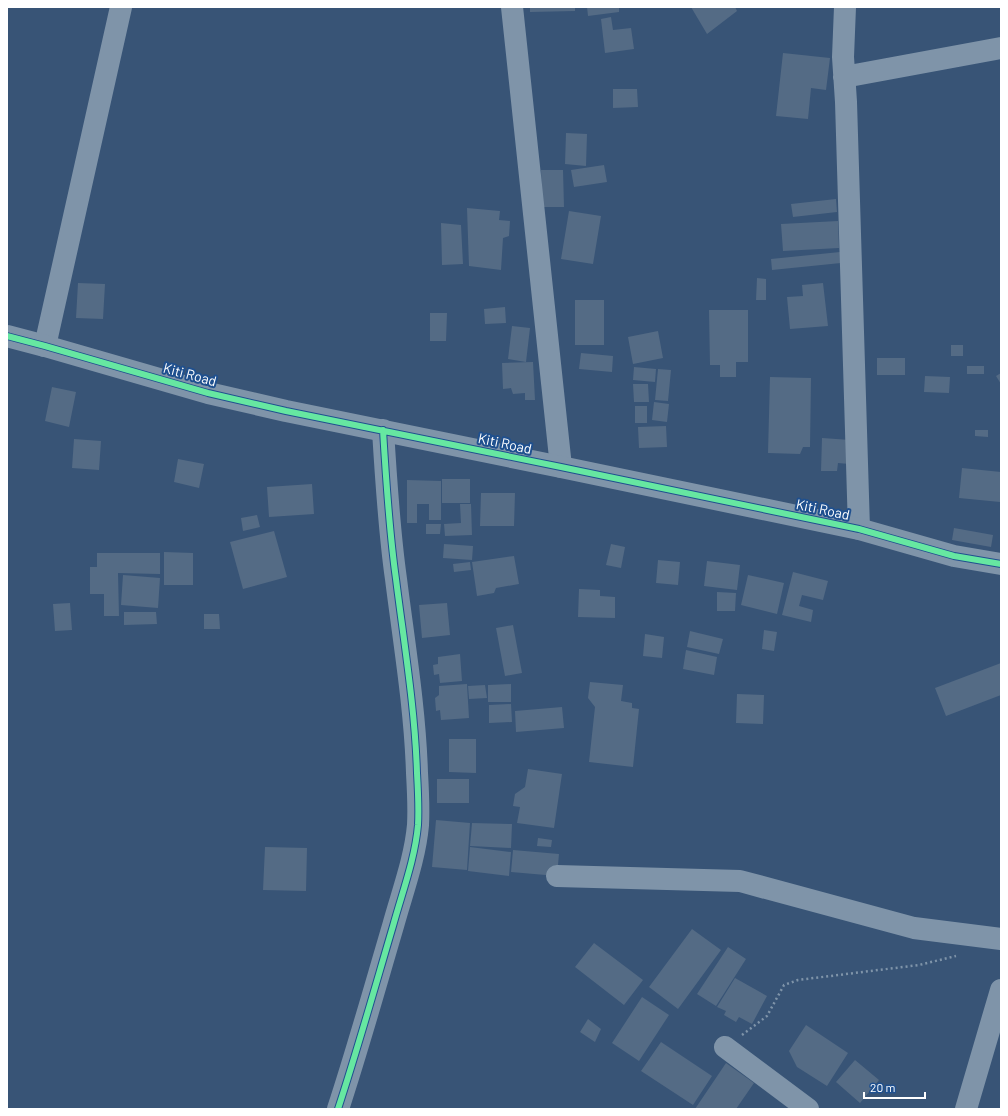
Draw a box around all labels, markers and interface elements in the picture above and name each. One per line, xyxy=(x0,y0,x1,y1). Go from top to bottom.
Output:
street label: Kiti Road xyxy=(161,359,219,389)
street label: Kiti Road xyxy=(477,429,533,457)
street label: Kiti Road xyxy=(795,495,851,523)
scale bar xyxy=(864,1074,925,1100)
text: 20 m xyxy=(870,1080,896,1094)

